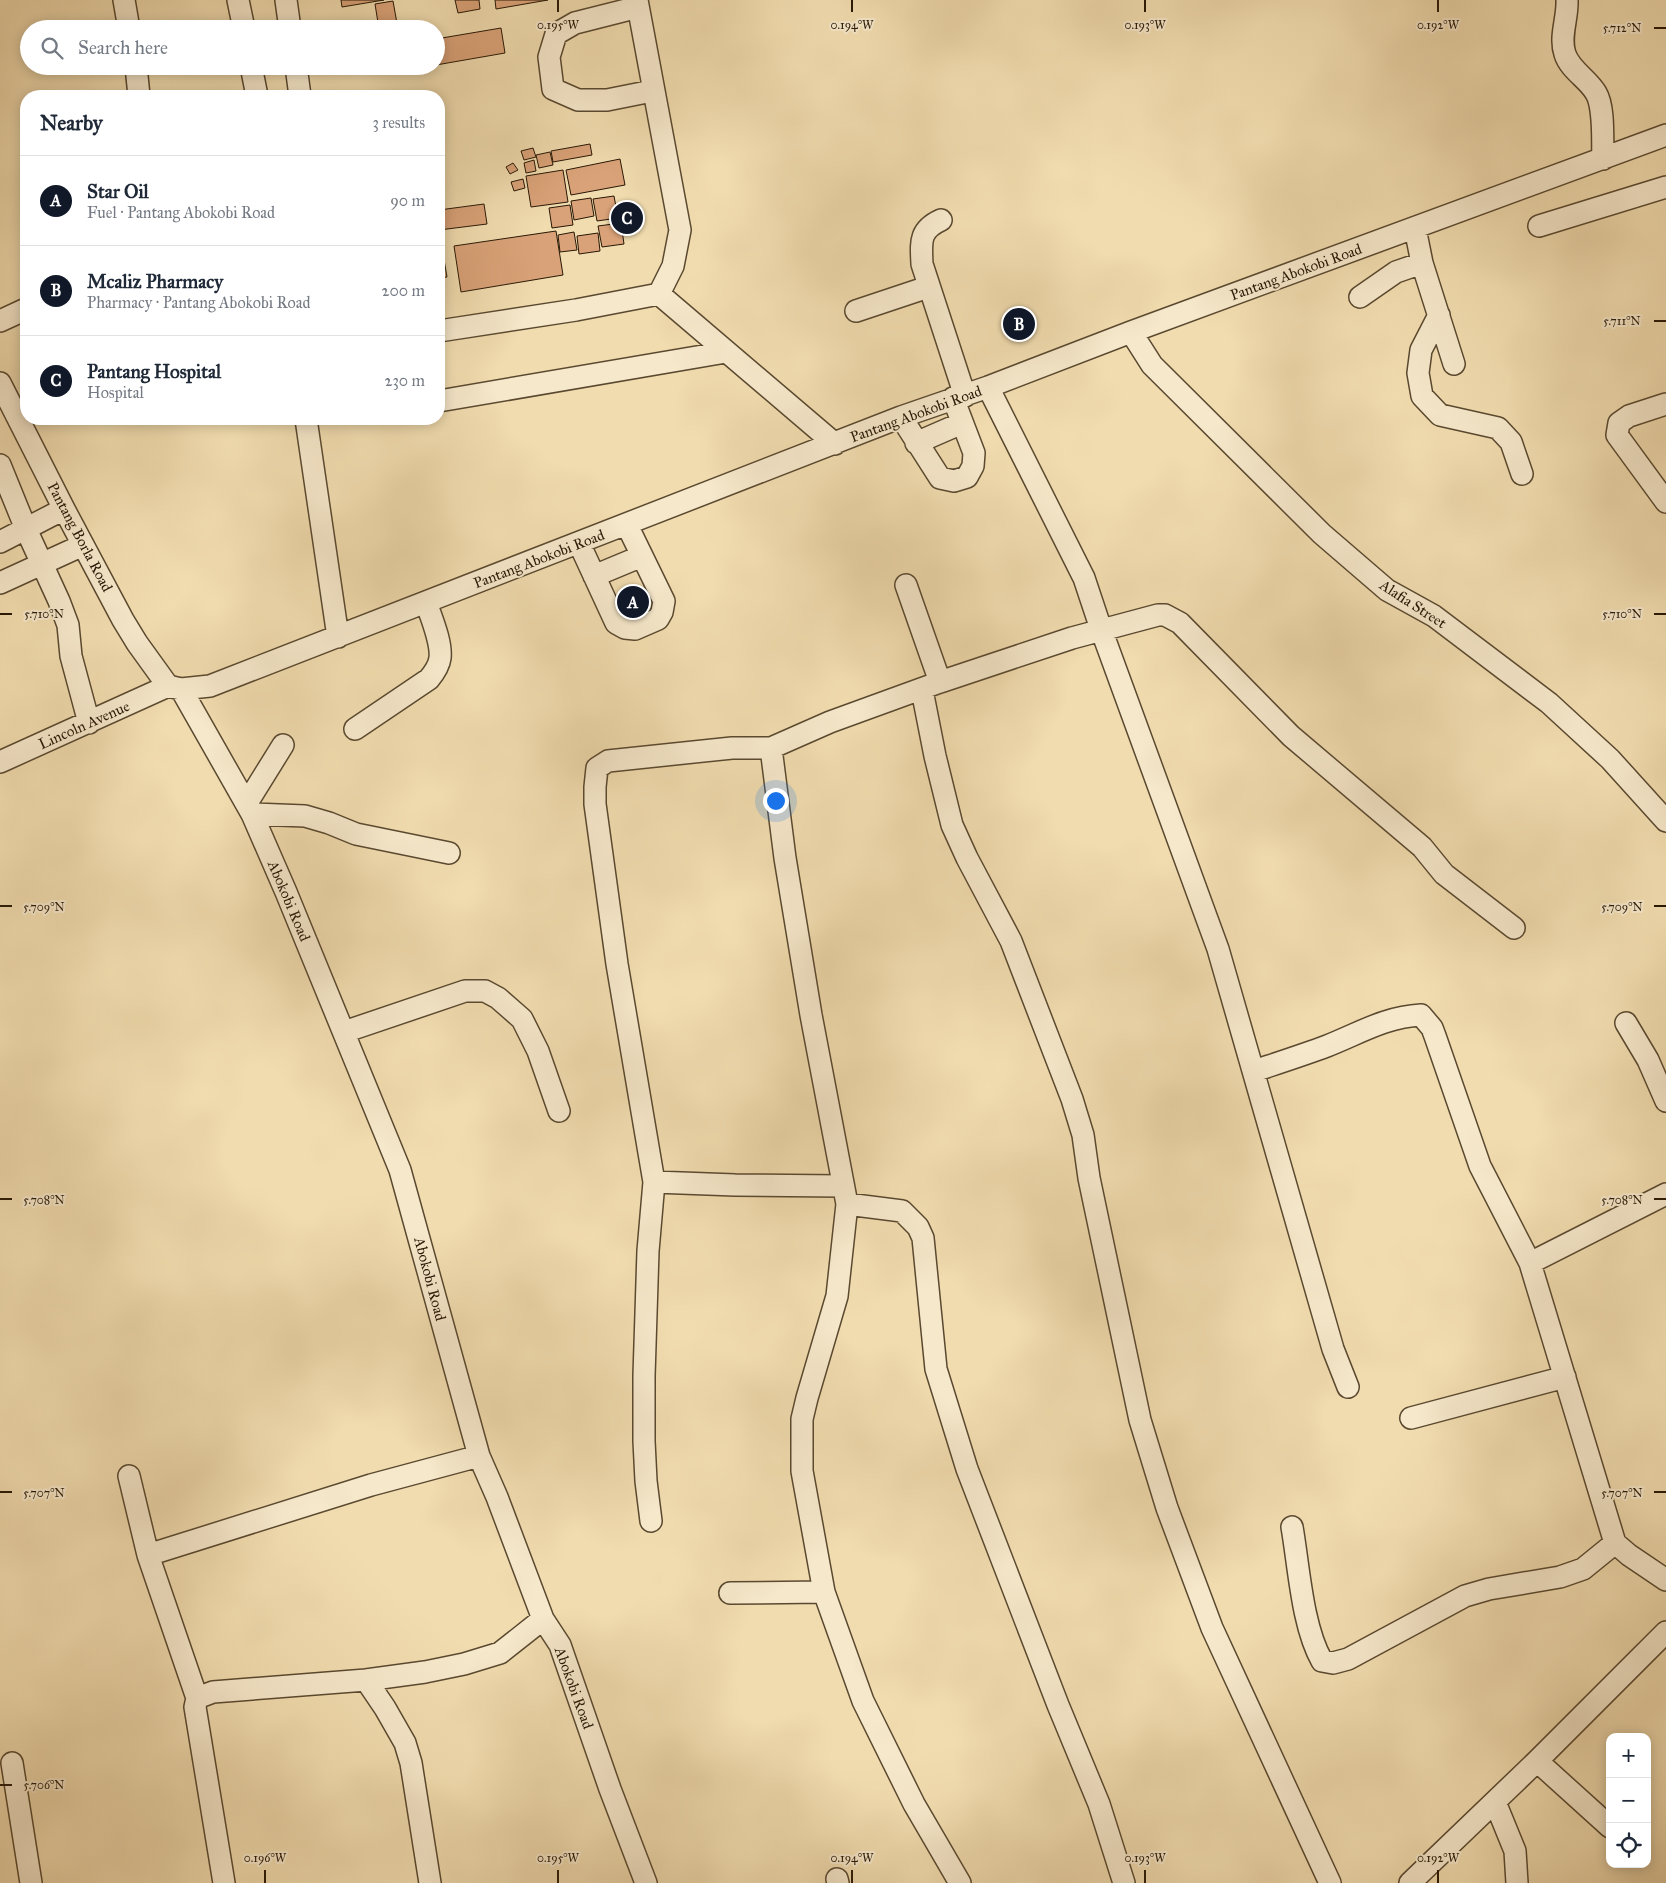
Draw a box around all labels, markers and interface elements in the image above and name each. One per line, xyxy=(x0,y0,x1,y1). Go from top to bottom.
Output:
text: 0.195°W xyxy=(537,18,580,32)
text: 0.194°W xyxy=(831,18,874,32)
text: 0.193°W xyxy=(1124,18,1166,32)
text: 0.192°W xyxy=(1417,18,1460,32)
search box xyxy=(20,20,445,75)
text: 5.712°N xyxy=(1603,21,1641,35)
icon: search xyxy=(38,34,66,62)
text: Search here xyxy=(78,36,168,59)
text: Nearby xyxy=(40,110,103,136)
text: 3 results xyxy=(372,113,425,132)
text: Star Oil xyxy=(87,180,149,203)
text: A xyxy=(51,191,61,210)
text: 90 m xyxy=(390,191,425,210)
pin: C xyxy=(611,199,643,237)
text: Fuel · Pantang Abokobi Road xyxy=(87,203,275,222)
street label: Pantang Abokobi Road xyxy=(1228,240,1365,304)
text: Mcaliz Pharmacy xyxy=(87,270,223,293)
text: B xyxy=(51,281,61,300)
text: 200 m xyxy=(382,281,425,300)
text: Pharmacy · Pantang Abokobi Road xyxy=(87,293,311,312)
pin: B xyxy=(1003,305,1035,343)
text: 5.711°N xyxy=(1603,314,1641,328)
text: Pantang Hospital xyxy=(87,360,221,383)
text: C xyxy=(51,371,61,390)
text: 230 m xyxy=(385,371,425,390)
street label: Pantang Abokobi Road xyxy=(848,382,985,446)
text: Hospital xyxy=(87,383,144,402)
street label: Pantang Borla Road xyxy=(44,479,117,595)
street label: Pantang Abokobi Road xyxy=(471,526,607,592)
street label: Alafia Street xyxy=(1375,575,1450,633)
pin: A xyxy=(617,583,649,621)
text: 5.710°N xyxy=(24,607,64,621)
text: 5.710°N xyxy=(1602,607,1642,621)
street label: Lincoln Avenue xyxy=(36,697,132,753)
your location xyxy=(763,788,789,814)
street label: Abokobi Road xyxy=(264,857,314,945)
text: 5.709°N xyxy=(23,900,65,914)
text: 5.709°N xyxy=(1601,900,1643,914)
text: 5.708°N xyxy=(23,1193,65,1207)
text: 5.708°N xyxy=(1601,1193,1643,1207)
street label: Abokobi Road xyxy=(410,1234,450,1323)
text: 5.707°N xyxy=(23,1486,65,1500)
text: 5.707°N xyxy=(1601,1486,1643,1500)
street label: Abokobi Road xyxy=(550,1644,597,1732)
map controls xyxy=(1606,1733,1651,1868)
button: + xyxy=(1606,1733,1651,1778)
text: 5.706°N xyxy=(23,1778,65,1792)
button: − xyxy=(1606,1778,1651,1823)
button: locate xyxy=(1606,1823,1651,1868)
text: 0.196°W xyxy=(244,1851,287,1865)
text: 0.195°W xyxy=(537,1851,580,1865)
text: 0.194°W xyxy=(831,1851,874,1865)
text: 0.193°W xyxy=(1124,1851,1166,1865)
text: 0.192°W xyxy=(1417,1851,1460,1865)

